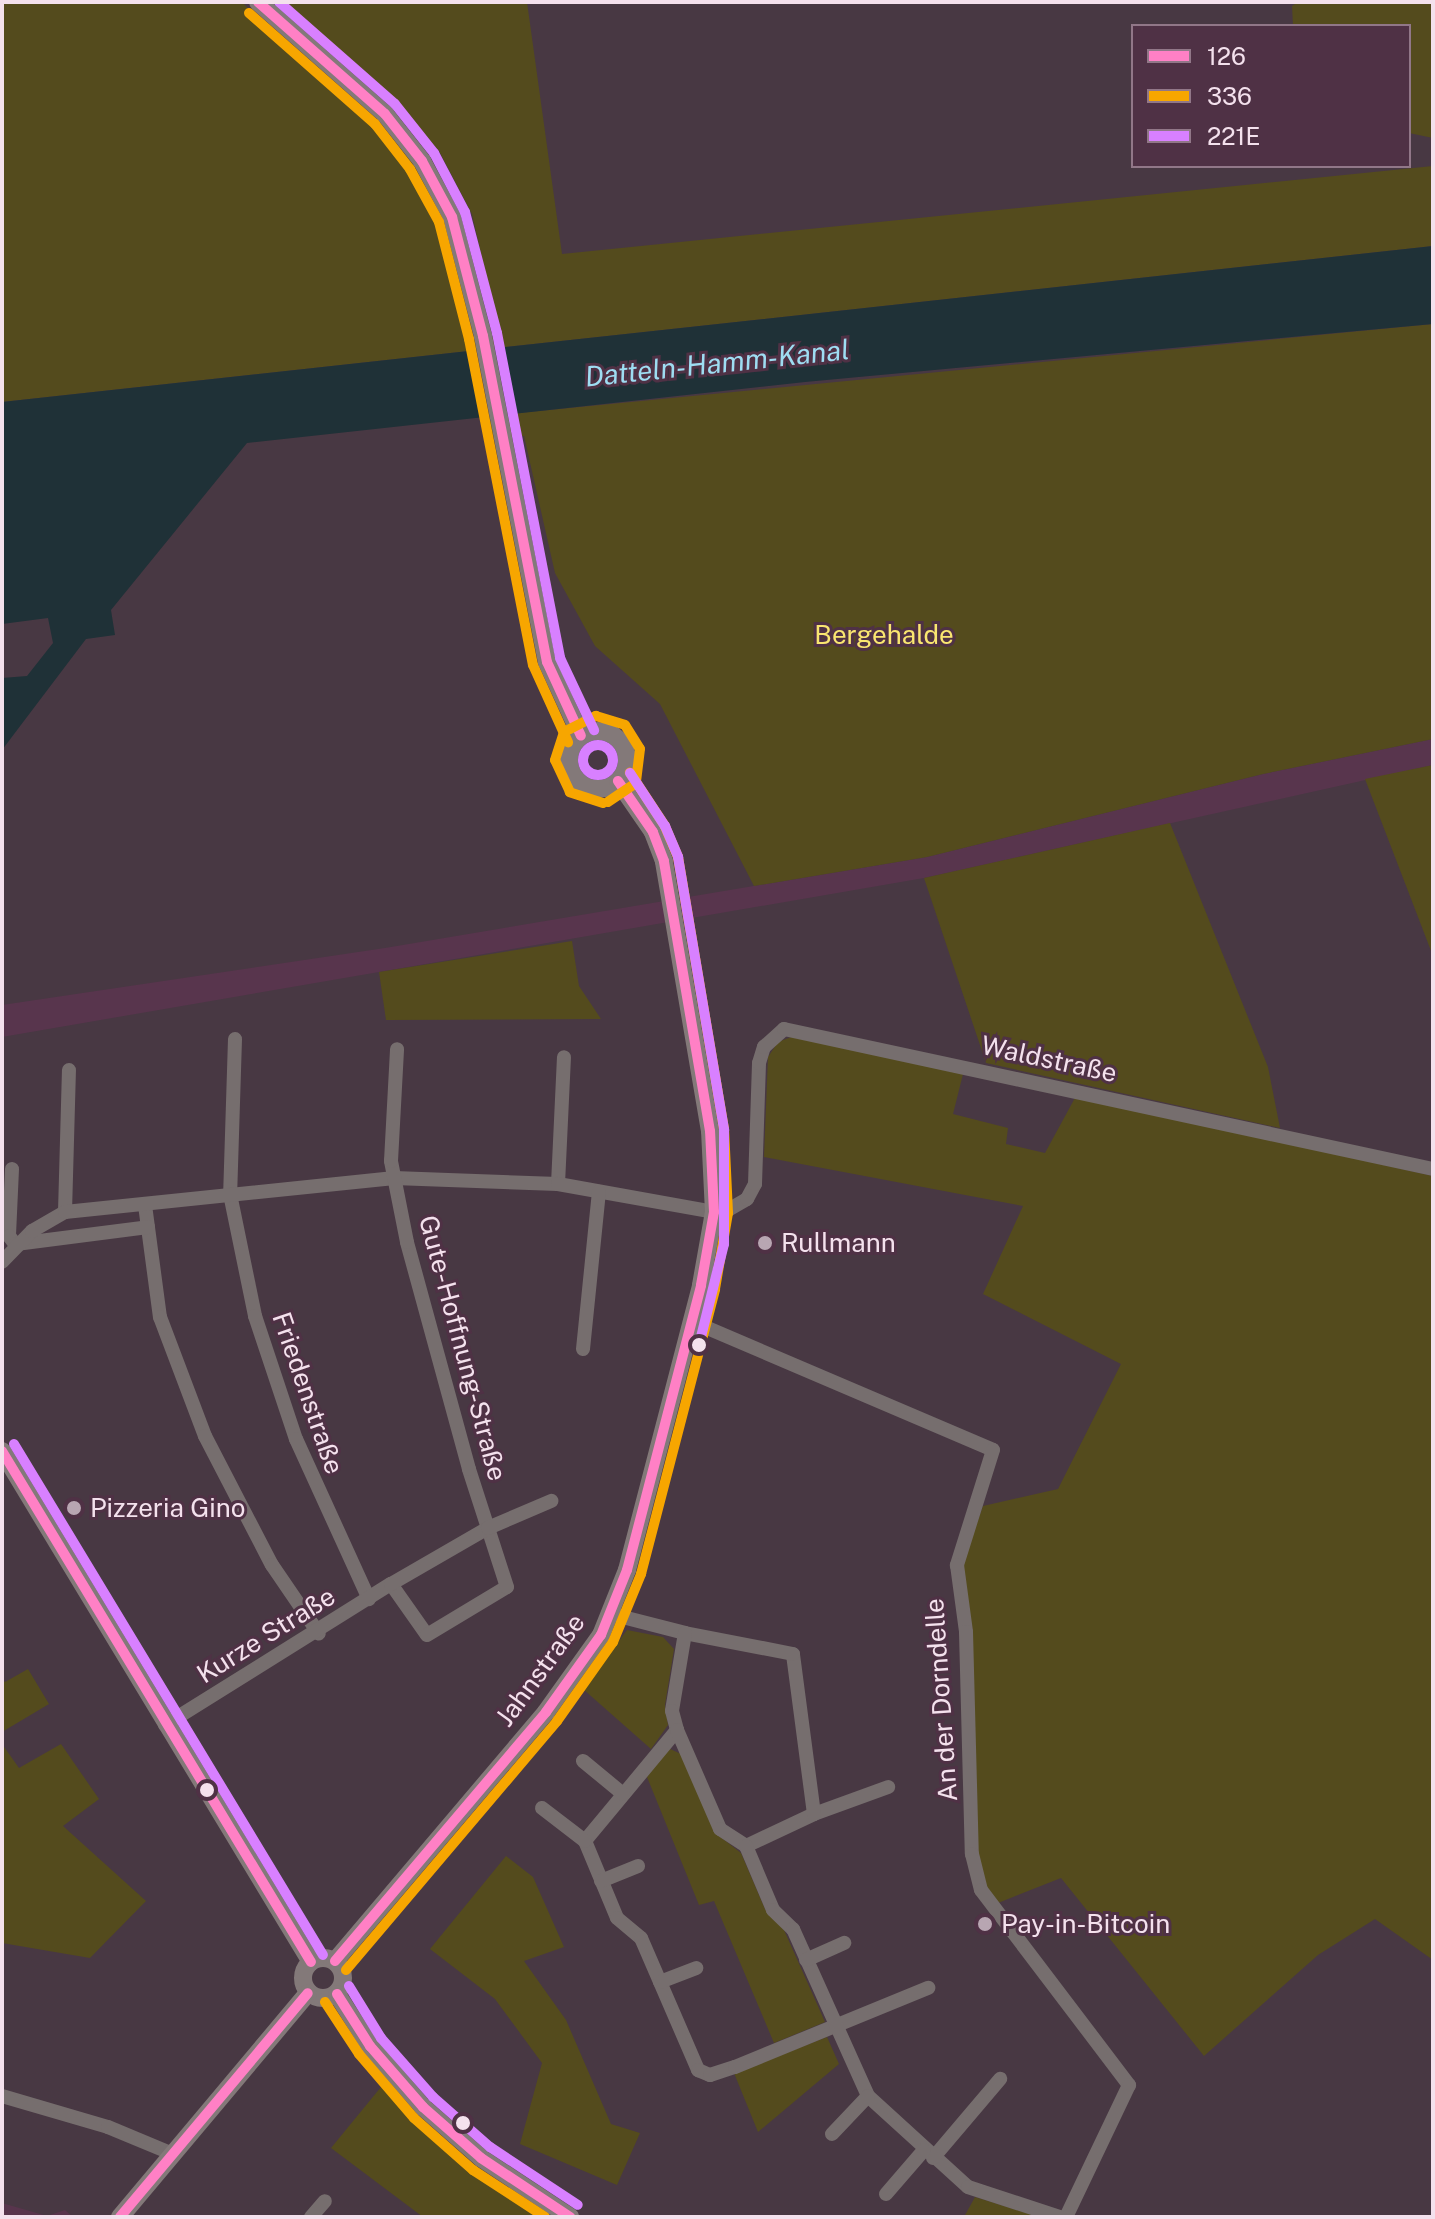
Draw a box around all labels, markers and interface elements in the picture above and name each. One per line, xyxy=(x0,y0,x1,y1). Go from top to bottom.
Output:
legend xyxy=(1131,24,1411,168)
text: 126 xyxy=(1207,42,1246,70)
text: 336 xyxy=(1207,82,1252,110)
text: 221E xyxy=(1207,122,1260,150)
water label: Datteln-Hamm-Kanal xyxy=(583,332,851,394)
park label: Bergehalde xyxy=(814,619,954,651)
street label: Waldstraße xyxy=(978,1029,1120,1089)
street label: Gute-Hoffnung-Straße xyxy=(413,1212,513,1484)
place label: Rullmann xyxy=(781,1227,896,1259)
marker: Rullmann xyxy=(756,1234,774,1252)
street label: Friedenstraße xyxy=(266,1308,350,1478)
unlabelled marker xyxy=(691,1337,707,1353)
place label: Pizzeria Gino xyxy=(90,1492,246,1524)
marker: Pizzeria Gino xyxy=(65,1499,83,1517)
street label: Kurze Straße xyxy=(191,1580,341,1690)
street label: An der Dorndelle xyxy=(918,1597,964,1803)
street label: Jahnstraße xyxy=(489,1608,591,1732)
unlabelled marker xyxy=(199,1782,215,1798)
place label: Pay-in-Bitcoin xyxy=(1001,1908,1170,1940)
marker: Pay-in-Bitcoin xyxy=(976,1915,994,1933)
unlabelled marker xyxy=(455,2115,471,2131)

